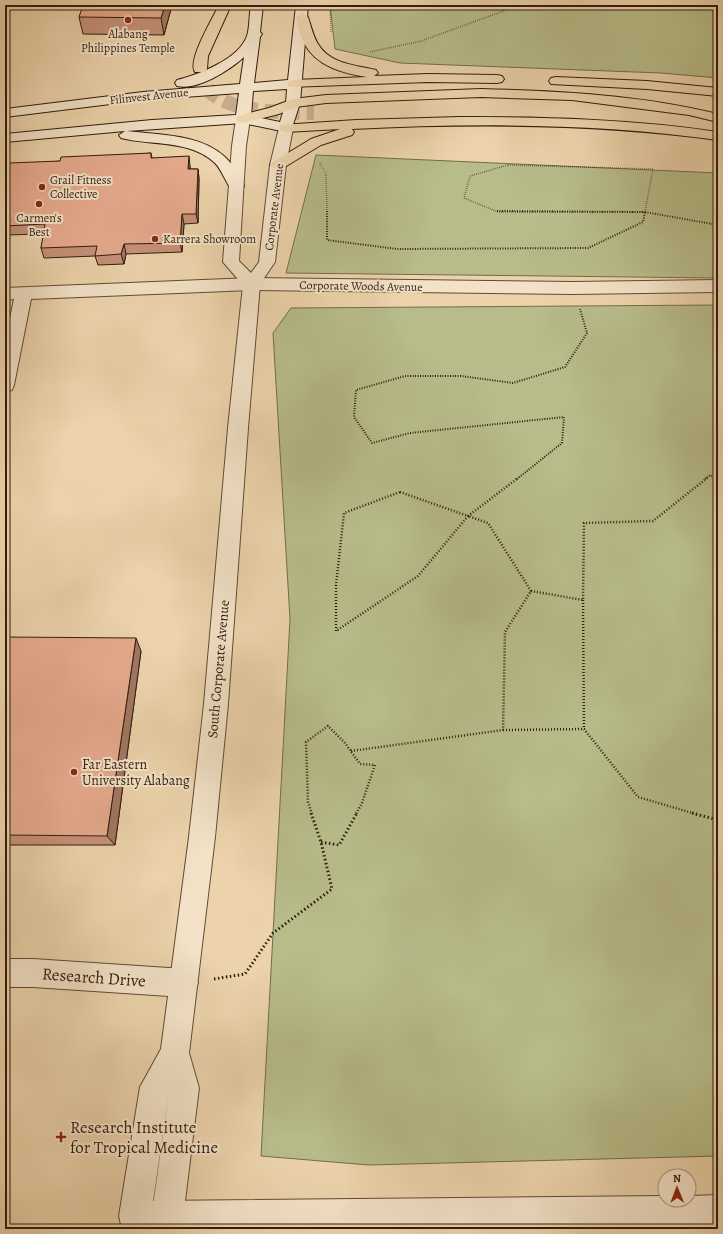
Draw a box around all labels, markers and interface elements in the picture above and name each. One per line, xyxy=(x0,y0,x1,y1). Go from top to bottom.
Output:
marker: Alabang Philippines Temple xyxy=(123,15,133,25)
place label: Alabang Philippines Temple xyxy=(81,26,175,56)
street label: Filinvest Avenue xyxy=(109,84,189,108)
street label: Corporate Avenue xyxy=(261,163,287,251)
place label: Grail Fitness Collective xyxy=(50,172,112,202)
marker: Grail Fitness Collective xyxy=(37,182,47,192)
marker: Carmen's Best xyxy=(34,199,44,209)
place label: Carmen's Best xyxy=(16,210,62,240)
place label: Karrera Showroom xyxy=(163,231,256,247)
marker: Karrera Showroom xyxy=(150,234,160,244)
street label: Corporate Woods Avenue xyxy=(299,277,423,295)
street label: South Corporate Avenue xyxy=(203,599,234,739)
place label: Far Eastern University Alabang xyxy=(82,755,190,790)
marker: Far Eastern University Alabang xyxy=(69,767,79,777)
street label: Research Drive xyxy=(41,962,147,993)
place label: Research Institute for Tropical Medicine xyxy=(70,1116,218,1159)
marker: Research Institute for Tropical Medicine xyxy=(55,1131,67,1143)
north arrow xyxy=(657,1168,697,1208)
text: N xyxy=(673,1171,681,1186)

